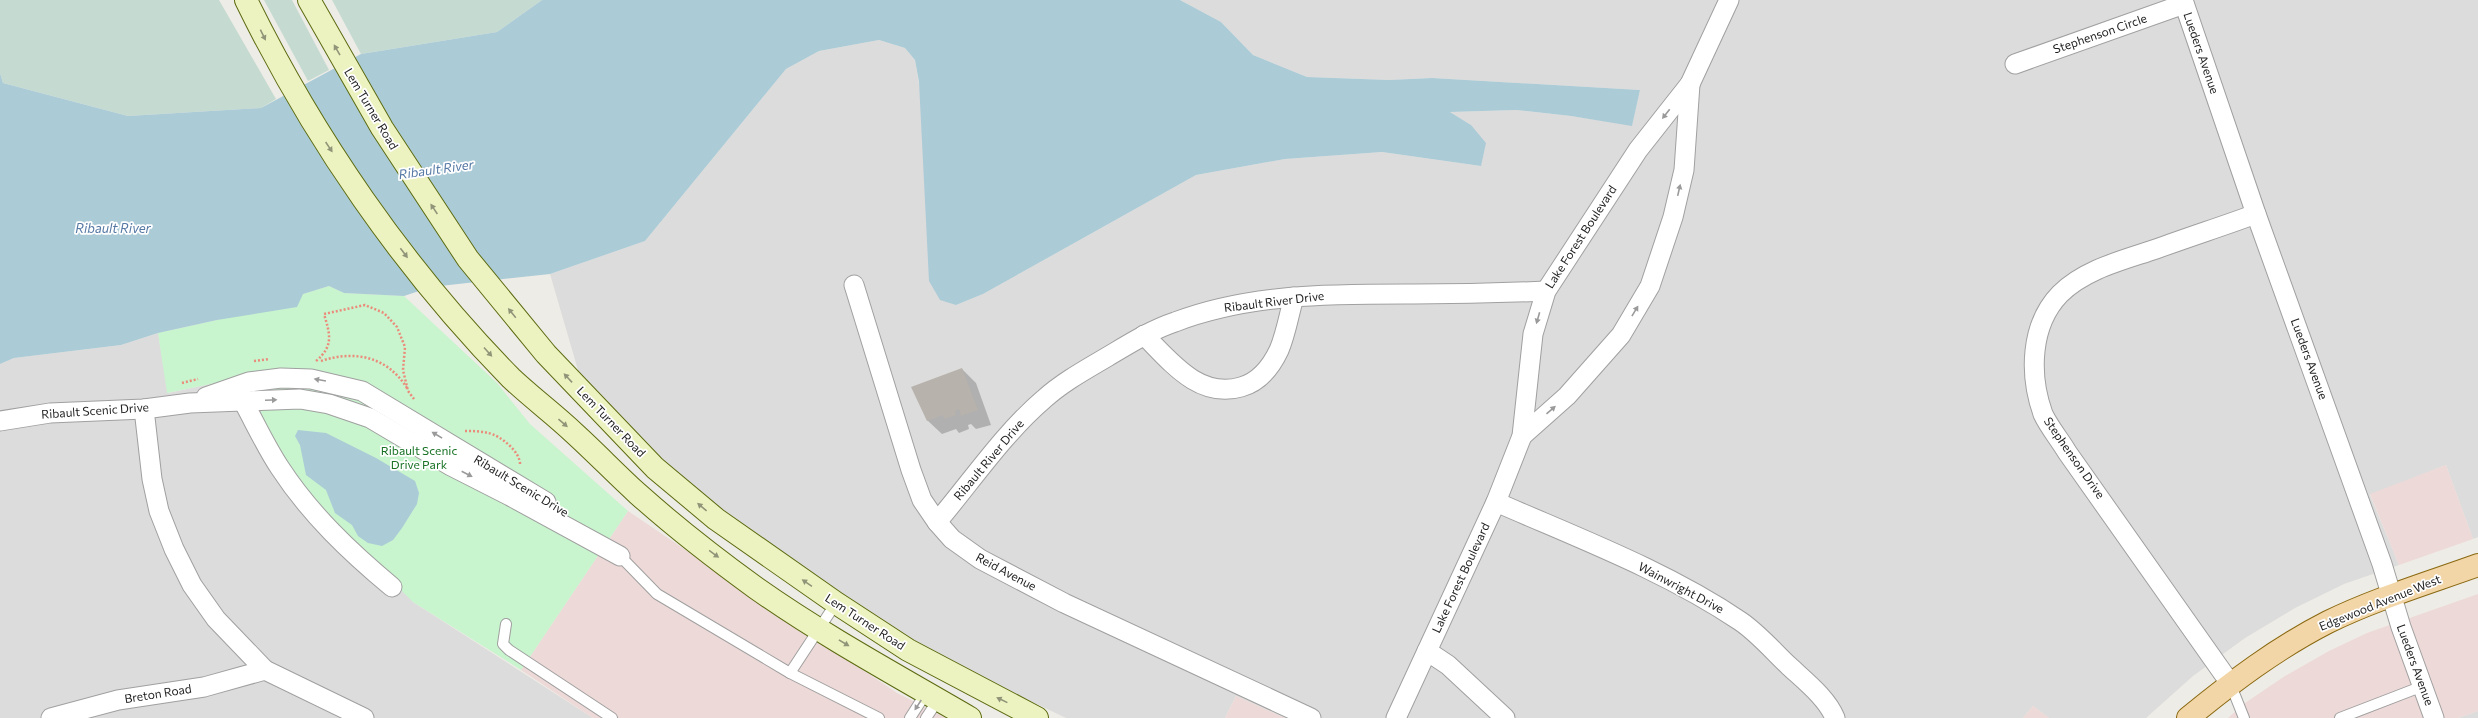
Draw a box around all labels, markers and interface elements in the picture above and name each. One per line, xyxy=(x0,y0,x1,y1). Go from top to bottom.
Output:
street label: Stephenson Circle xyxy=(2051,10,2148,56)
street label: Lueders Avenue xyxy=(2181,10,2222,95)
one-way arrow xyxy=(260,29,266,41)
one-way arrow xyxy=(333,44,340,56)
street label: Lem Turner Road xyxy=(342,65,402,152)
one-way arrow xyxy=(1662,109,1670,120)
one-way arrow xyxy=(325,141,333,152)
water label: Ribault River xyxy=(397,156,475,182)
street label: Lake Forest Boulevard xyxy=(1542,182,1619,291)
one-way arrow xyxy=(1676,184,1682,196)
one-way arrow xyxy=(430,203,437,215)
water label: Ribault River xyxy=(75,220,152,236)
one-way arrow xyxy=(400,248,408,258)
street label: Ribault River Drive xyxy=(1223,288,1325,314)
one-way arrow xyxy=(1632,305,1639,317)
one-way arrow xyxy=(507,307,516,318)
one-way arrow xyxy=(1535,312,1541,324)
street label: Lueders Avenue xyxy=(2289,316,2331,401)
one-way arrow xyxy=(483,347,493,357)
one-way arrow xyxy=(563,373,573,383)
one-way arrow xyxy=(314,377,326,383)
street label: Lem Turner Road xyxy=(575,383,649,459)
one-way arrow xyxy=(265,397,278,403)
street label: Ribault Scenic Drive xyxy=(41,399,149,421)
one-way arrow xyxy=(1546,405,1556,414)
street label: Stephenson Drive xyxy=(2042,414,2108,501)
street label: Ribault River Drive xyxy=(950,416,1026,503)
one-way arrow xyxy=(558,418,568,427)
one-way arrow xyxy=(431,431,443,438)
park label: Ribault Scenic Drive Park xyxy=(381,443,457,471)
street label: Ribault Scenic Drive xyxy=(472,451,571,519)
one-way arrow xyxy=(461,471,473,477)
one-way arrow xyxy=(696,502,707,511)
street label: Lake Forest Boulevard xyxy=(1428,520,1492,635)
street label: Reid Avenue xyxy=(974,549,1039,593)
one-way arrow xyxy=(708,550,719,558)
street label: Wainwright Drive xyxy=(1636,559,1727,616)
street label: Edgewood Avenue West xyxy=(2317,571,2443,633)
one-way arrow xyxy=(802,579,812,587)
street label: Lem Turner Road xyxy=(823,590,908,652)
street label: Lueders Avenue xyxy=(2395,622,2437,707)
one-way arrow xyxy=(838,640,850,647)
street label: Breton Road xyxy=(123,681,192,705)
one-way arrow xyxy=(996,697,1008,703)
one-way arrow xyxy=(914,700,922,710)

